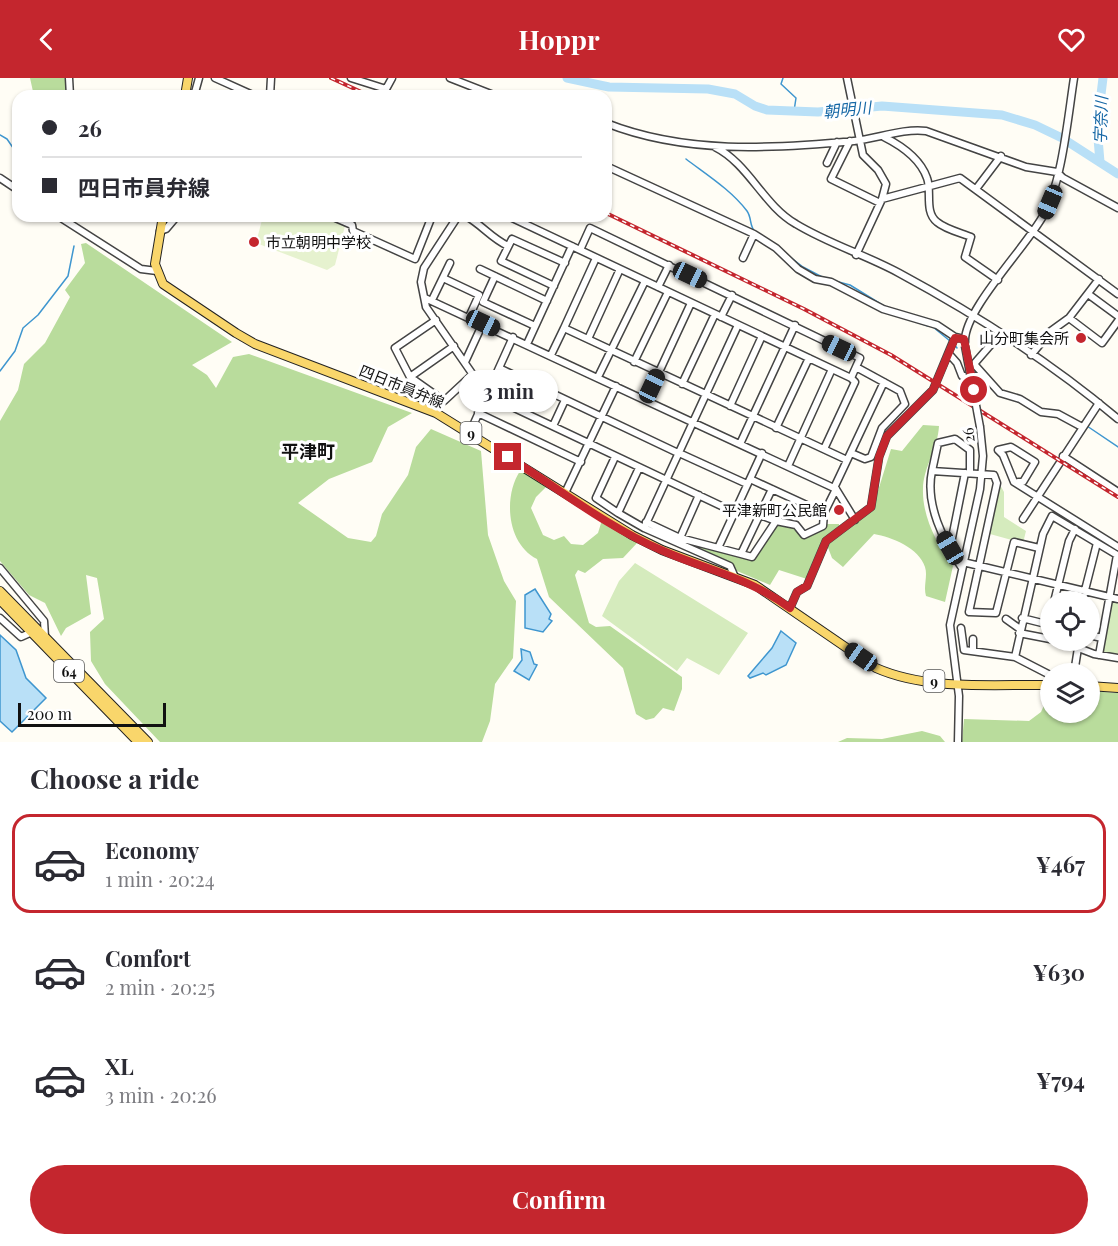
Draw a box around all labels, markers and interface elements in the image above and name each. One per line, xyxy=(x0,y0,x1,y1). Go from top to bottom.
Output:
text: Hoppr xyxy=(518,21,600,57)
icon: back xyxy=(30,23,63,56)
icon: heart xyxy=(1055,23,1088,56)
water label: 宇奈川 xyxy=(1089,94,1111,144)
water label: 朝明川 xyxy=(822,96,874,122)
text: 26 xyxy=(78,113,102,143)
text: 四日市員弁線 xyxy=(78,172,210,202)
car xyxy=(1035,182,1065,222)
place label: 市立朝明中学校 xyxy=(266,232,371,252)
marker: 市立朝明中学校 xyxy=(247,235,261,249)
car xyxy=(670,259,710,291)
car xyxy=(463,307,503,339)
place label: 山分町集会所 xyxy=(979,328,1069,348)
marker: 山分町集会所 xyxy=(1074,331,1088,345)
car xyxy=(819,332,859,364)
street label: 四日市員弁線 xyxy=(357,360,447,412)
car xyxy=(636,366,668,406)
callout: 3 min xyxy=(458,370,558,412)
route start xyxy=(960,376,987,403)
text: 3 min xyxy=(483,377,534,404)
road number: 9 xyxy=(460,422,482,444)
street label: 26 xyxy=(957,426,979,443)
district label: 平津町 xyxy=(281,439,335,463)
route end xyxy=(494,443,521,470)
place label: 平津新町公民館 xyxy=(722,500,827,520)
marker: 平津新町公民館 xyxy=(832,503,846,517)
car xyxy=(933,528,967,568)
map controls xyxy=(1040,591,1100,723)
button: locate xyxy=(1040,591,1100,651)
car xyxy=(841,639,881,675)
road number: 64 xyxy=(54,660,84,682)
button: layers xyxy=(1040,663,1100,723)
road number: 9 xyxy=(924,670,944,692)
scale bar xyxy=(18,700,166,728)
text: 200 m xyxy=(27,703,72,724)
text: Choose a ride xyxy=(30,760,199,796)
text: Economy xyxy=(105,835,199,865)
icon: car xyxy=(33,837,87,891)
text: ¥467 xyxy=(1036,849,1085,879)
text: 1 min · 20:24 xyxy=(105,865,215,892)
text: Comfort xyxy=(105,943,191,973)
icon: car xyxy=(33,945,87,999)
text: ¥630 xyxy=(1033,957,1085,987)
text: 2 min · 20:25 xyxy=(105,973,215,1000)
text: XL xyxy=(105,1051,134,1081)
icon: car xyxy=(33,1053,87,1107)
text: ¥794 xyxy=(1036,1065,1085,1095)
text: 3 min · 20:26 xyxy=(105,1081,217,1108)
button: Confirm xyxy=(30,1165,1088,1234)

